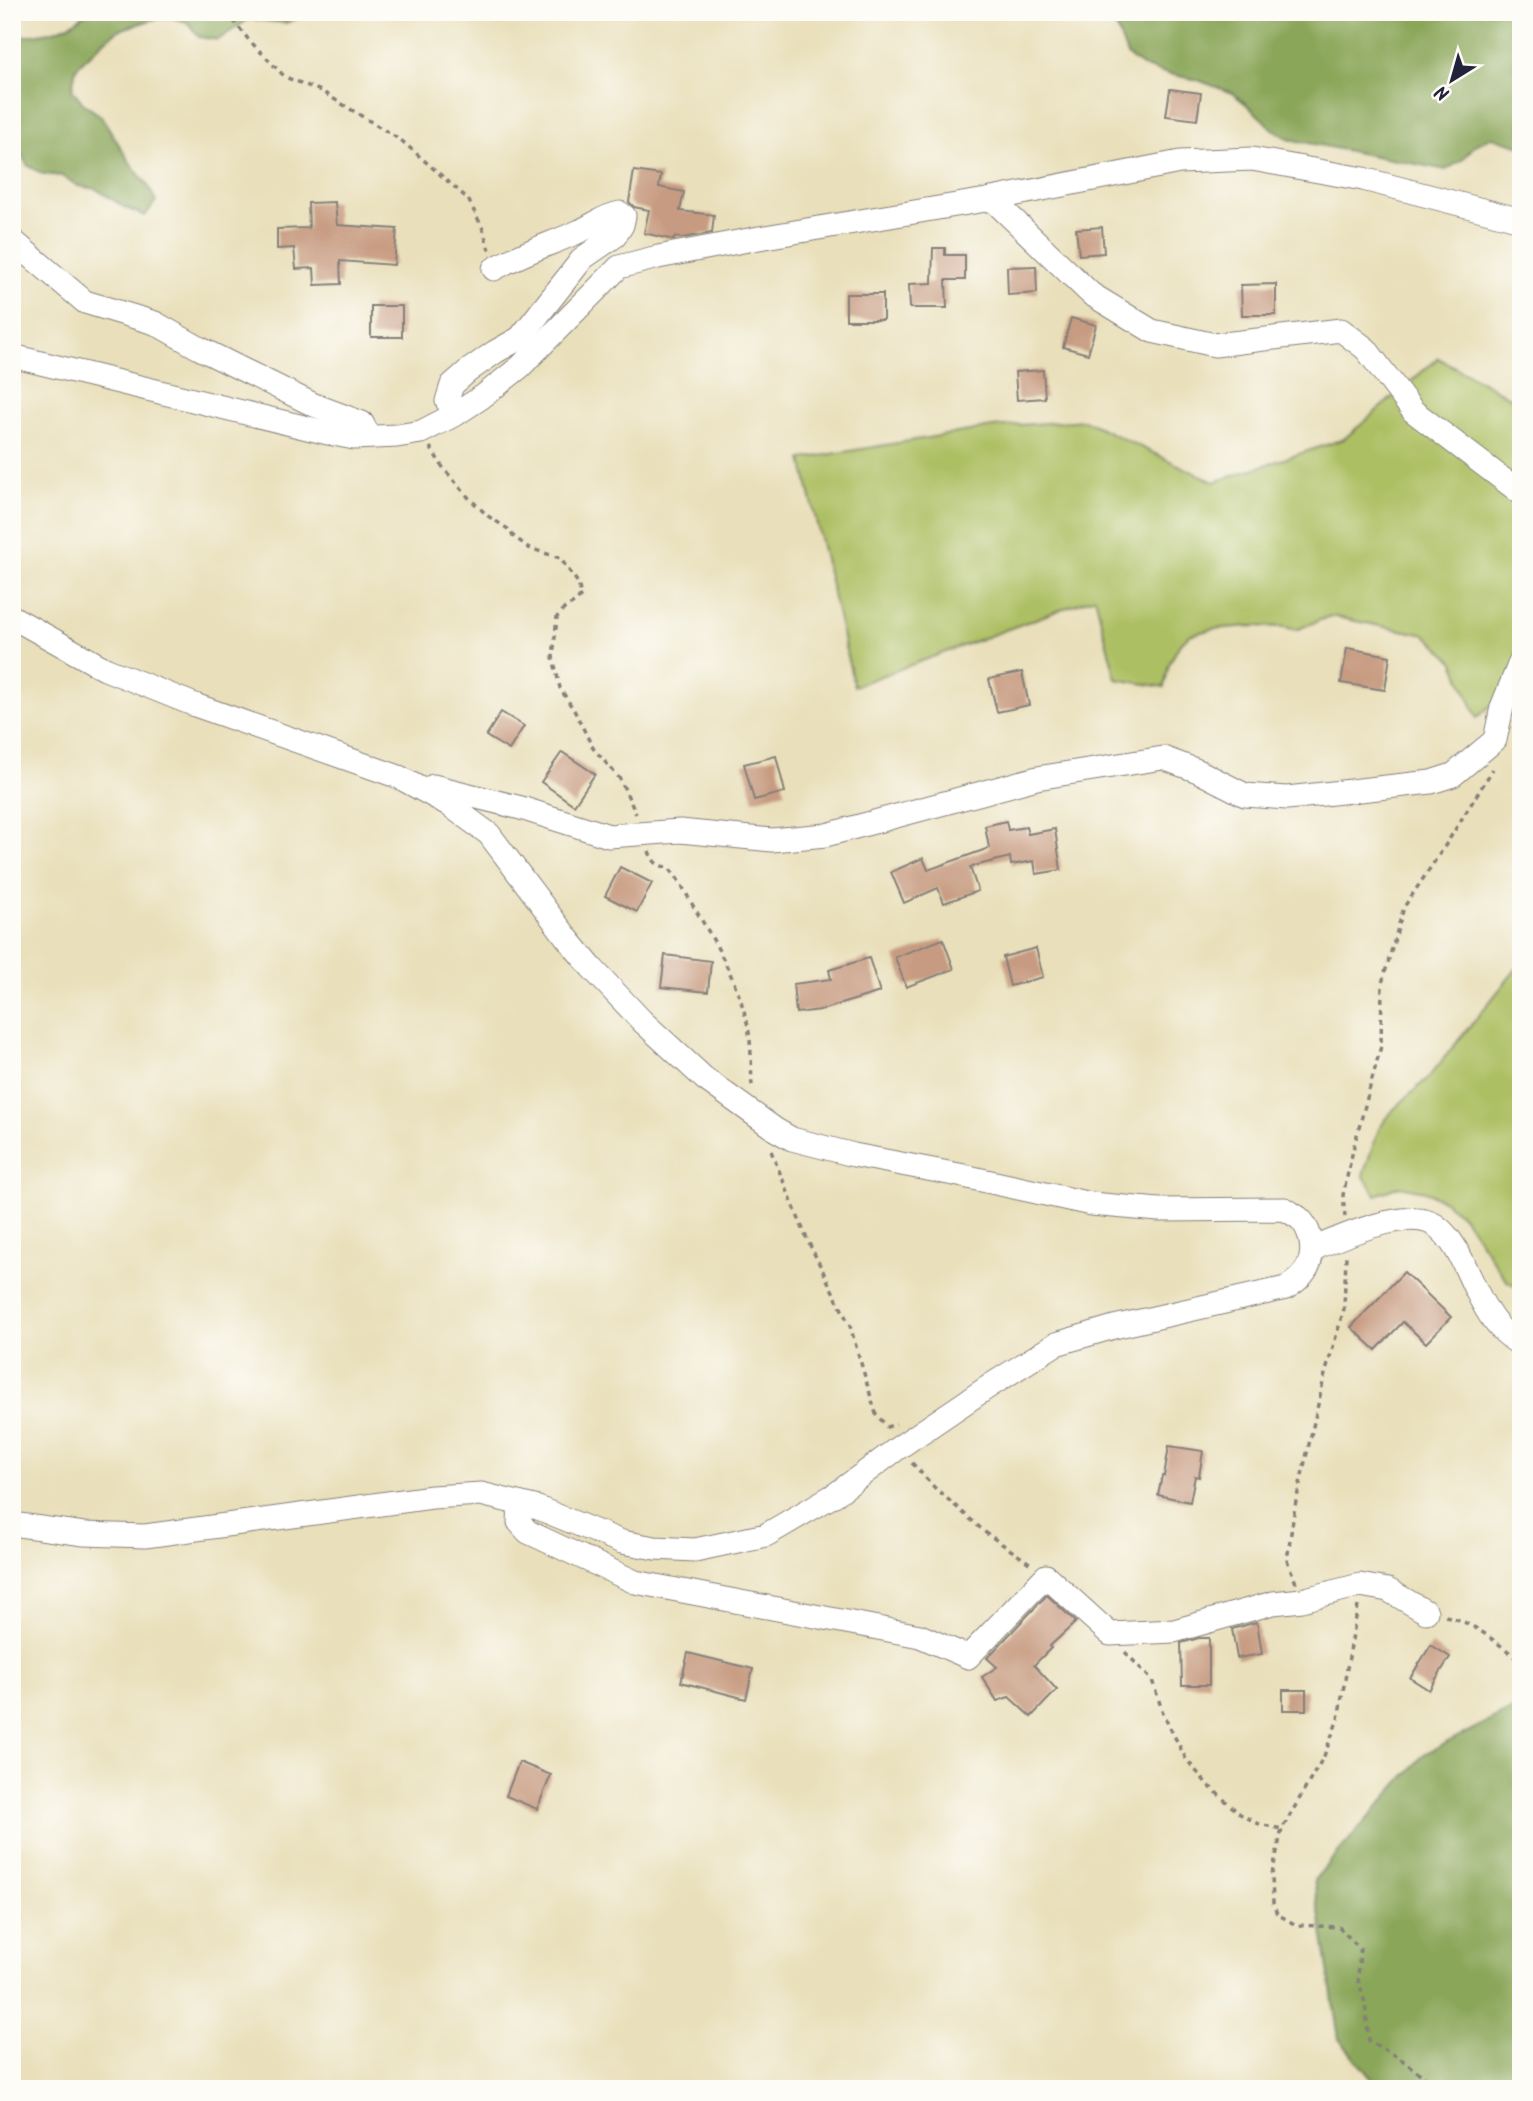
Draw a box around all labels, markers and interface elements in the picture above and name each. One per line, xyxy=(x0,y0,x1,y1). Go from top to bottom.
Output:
north arrow xyxy=(1418,46,1488,116)
text: N xyxy=(1429,76,1457,108)

